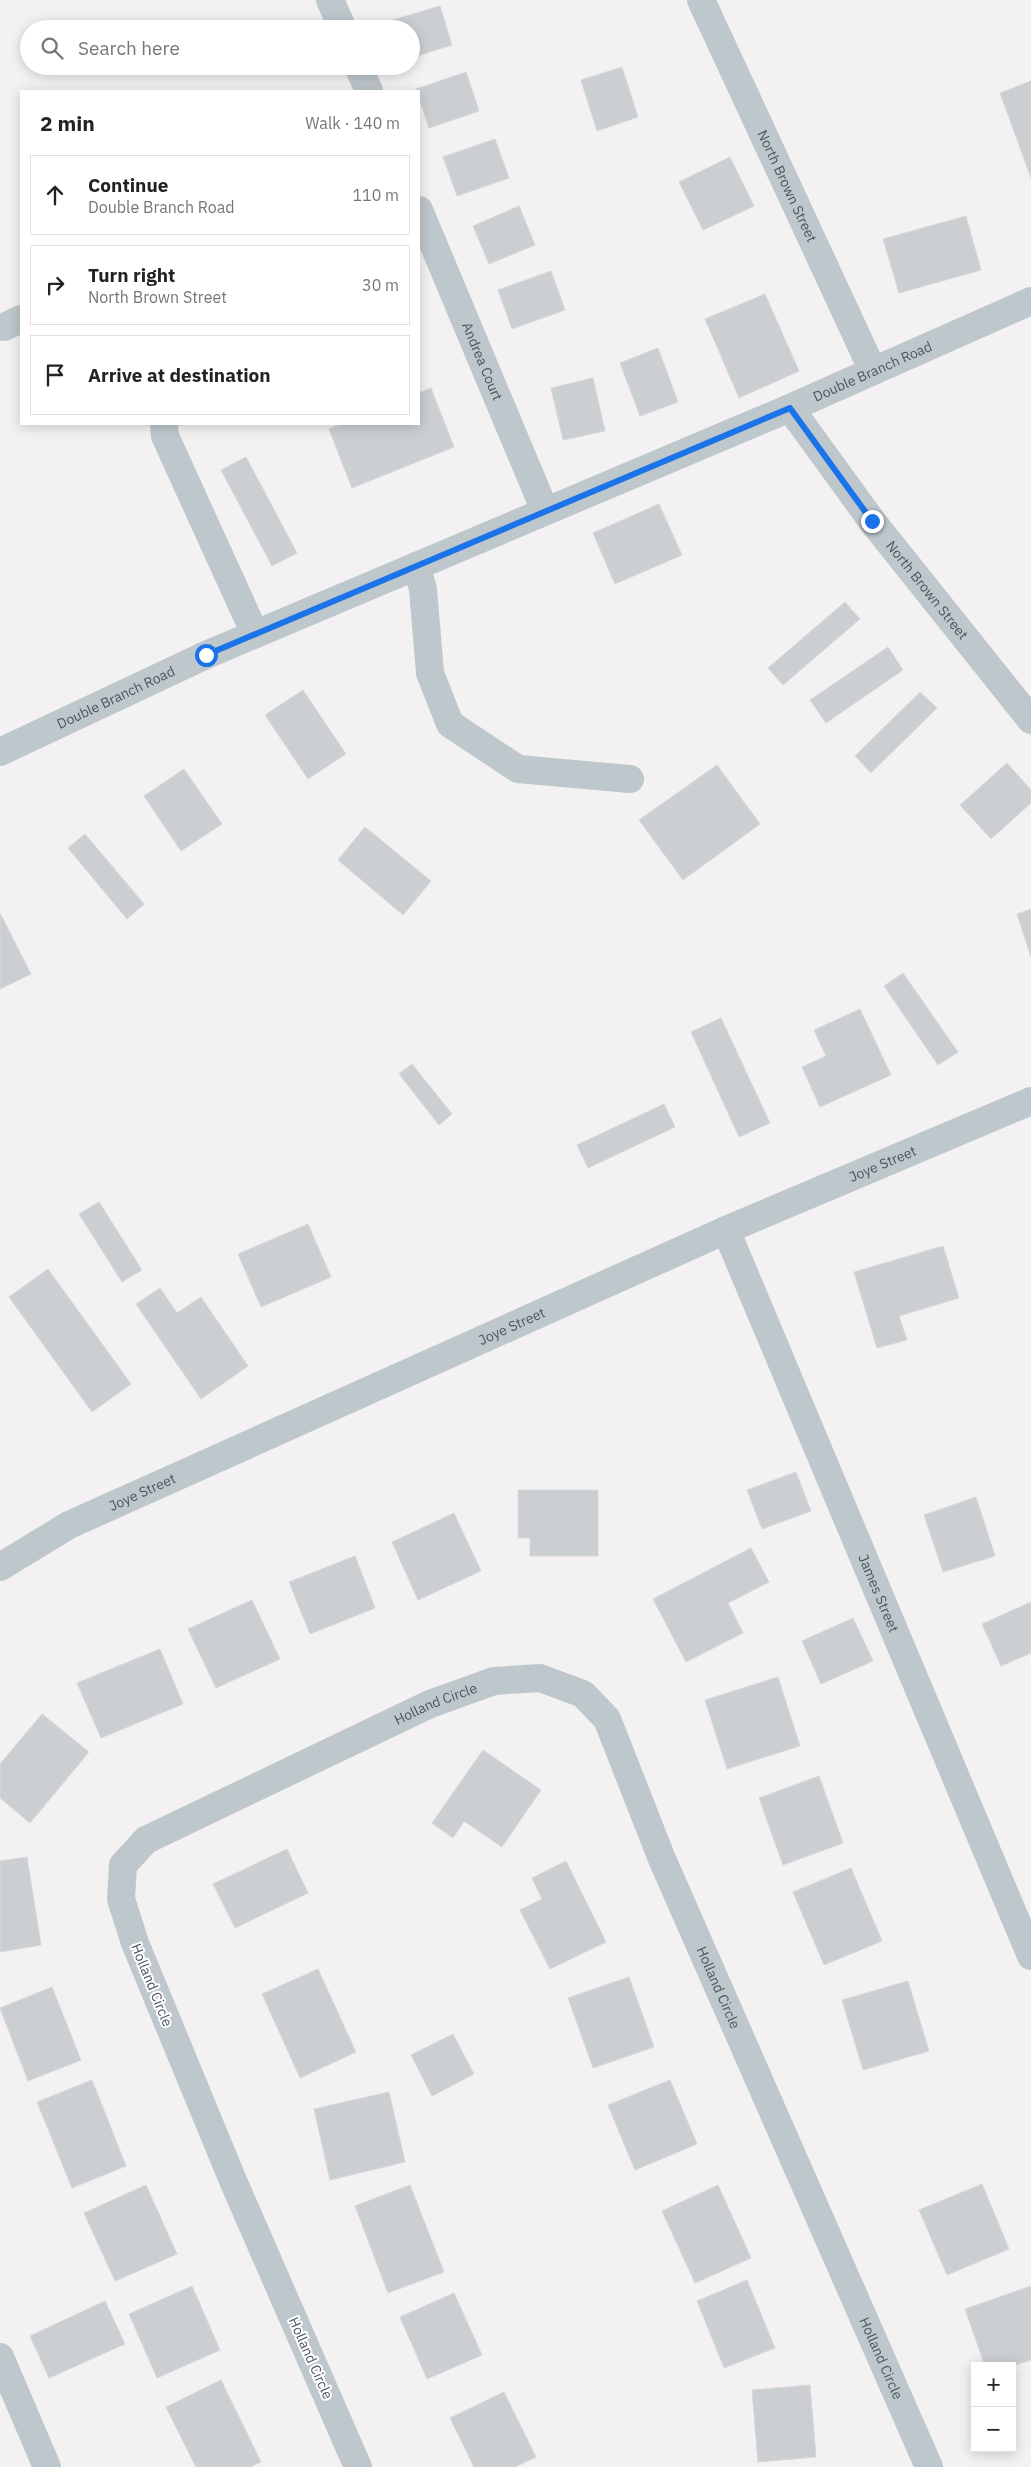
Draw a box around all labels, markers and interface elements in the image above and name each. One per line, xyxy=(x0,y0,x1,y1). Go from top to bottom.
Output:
search box xyxy=(20,20,420,75)
icon: search xyxy=(38,34,66,62)
text: Search here xyxy=(78,36,180,60)
text: 2 min xyxy=(40,109,95,137)
text: Walk · 140 m xyxy=(305,113,400,133)
street label: North Brown Street xyxy=(753,127,821,245)
text: Continue xyxy=(88,173,168,197)
icon: ahead xyxy=(41,181,69,209)
text: 110 m xyxy=(352,185,399,205)
text: Double Branch Road xyxy=(88,197,235,217)
text: Turn right xyxy=(88,263,175,287)
icon: right xyxy=(41,271,69,299)
text: 30 m xyxy=(362,275,399,295)
text: North Brown Street xyxy=(88,287,227,307)
street label: Andrea Court xyxy=(458,319,507,403)
street label: Double Branch Road xyxy=(810,337,935,406)
icon: arrive xyxy=(41,361,69,389)
text: Arrive at destination xyxy=(88,363,271,387)
route end xyxy=(861,510,884,533)
street label: North Brown Street xyxy=(882,537,972,643)
route start xyxy=(195,644,218,667)
street label: Double Branch Road xyxy=(54,662,178,733)
street label: Joye Street xyxy=(846,1142,919,1186)
street label: Joye Street xyxy=(475,1303,548,1349)
street label: Joye Street xyxy=(106,1469,178,1515)
street label: James Street xyxy=(854,1551,903,1635)
street label: Holland Circle xyxy=(391,1679,480,1729)
street label: Holland Circle xyxy=(127,1941,177,2029)
street label: Holland Circle xyxy=(692,1944,744,2032)
street label: Holland Circle xyxy=(285,2314,337,2402)
street label: Holland Circle xyxy=(855,2314,907,2403)
map controls xyxy=(971,2362,1016,2452)
button: + xyxy=(971,2362,1016,2407)
button: − xyxy=(971,2407,1016,2452)

